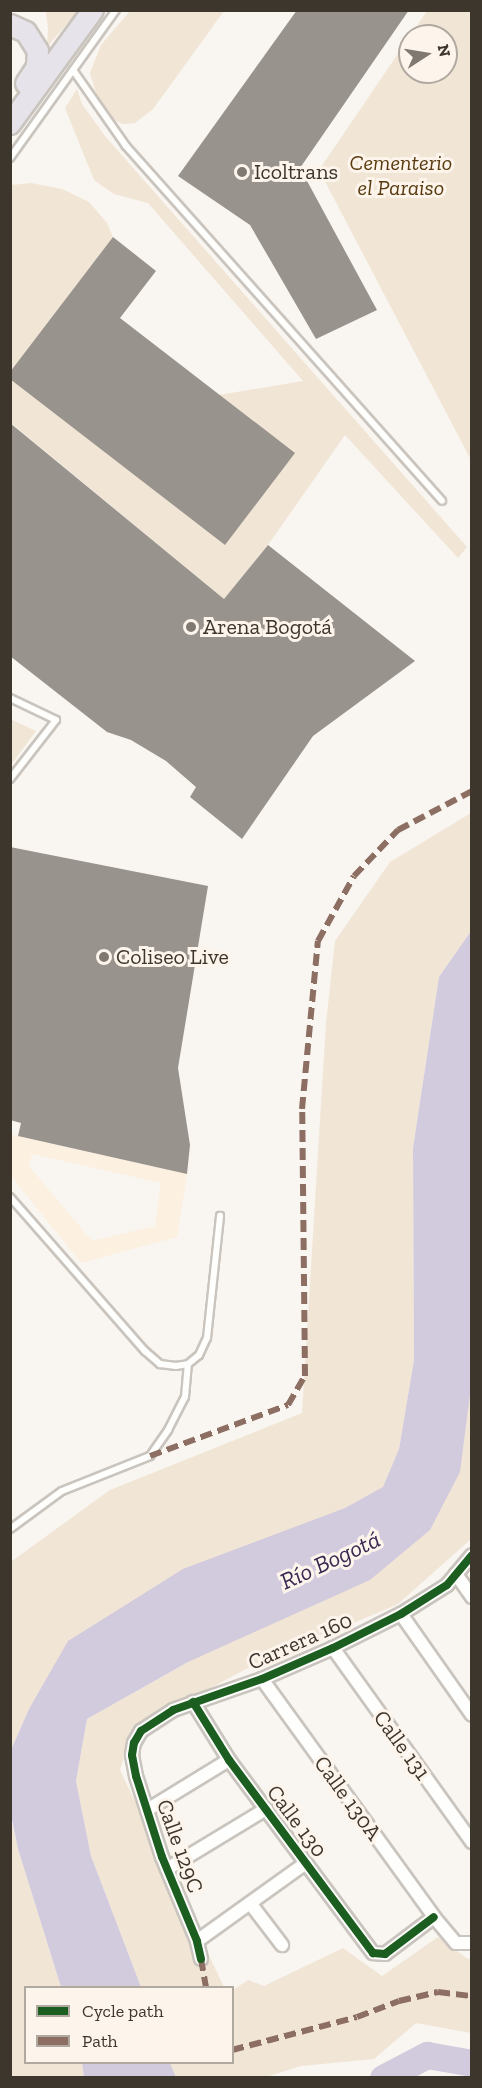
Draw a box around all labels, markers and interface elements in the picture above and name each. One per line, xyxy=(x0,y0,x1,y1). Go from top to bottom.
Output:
north arrow xyxy=(398,24,458,84)
text: N xyxy=(434,43,455,58)
park label: Cementerio el Paraiso xyxy=(350,149,452,200)
place label: Icoltrans xyxy=(254,159,338,185)
marker: Icoltrans xyxy=(235,165,249,179)
place label: Arena Bogotá xyxy=(203,614,332,640)
marker: Arena Bogotá xyxy=(184,620,198,634)
place label: Coliseo Live xyxy=(116,944,229,970)
marker: Coliseo Live xyxy=(97,950,111,964)
water label: Río Bogotá xyxy=(275,1524,385,1596)
street label: Carrera 160 xyxy=(244,1606,356,1676)
street label: Calle 131 xyxy=(368,1705,436,1785)
street label: Calle 130A xyxy=(309,1751,387,1845)
street label: Calle 130 xyxy=(261,1780,333,1862)
street label: Calle 129C xyxy=(151,1796,209,1896)
legend xyxy=(24,1986,234,2064)
text: Cycle path xyxy=(82,2000,164,2022)
text: Path xyxy=(82,2030,118,2052)

